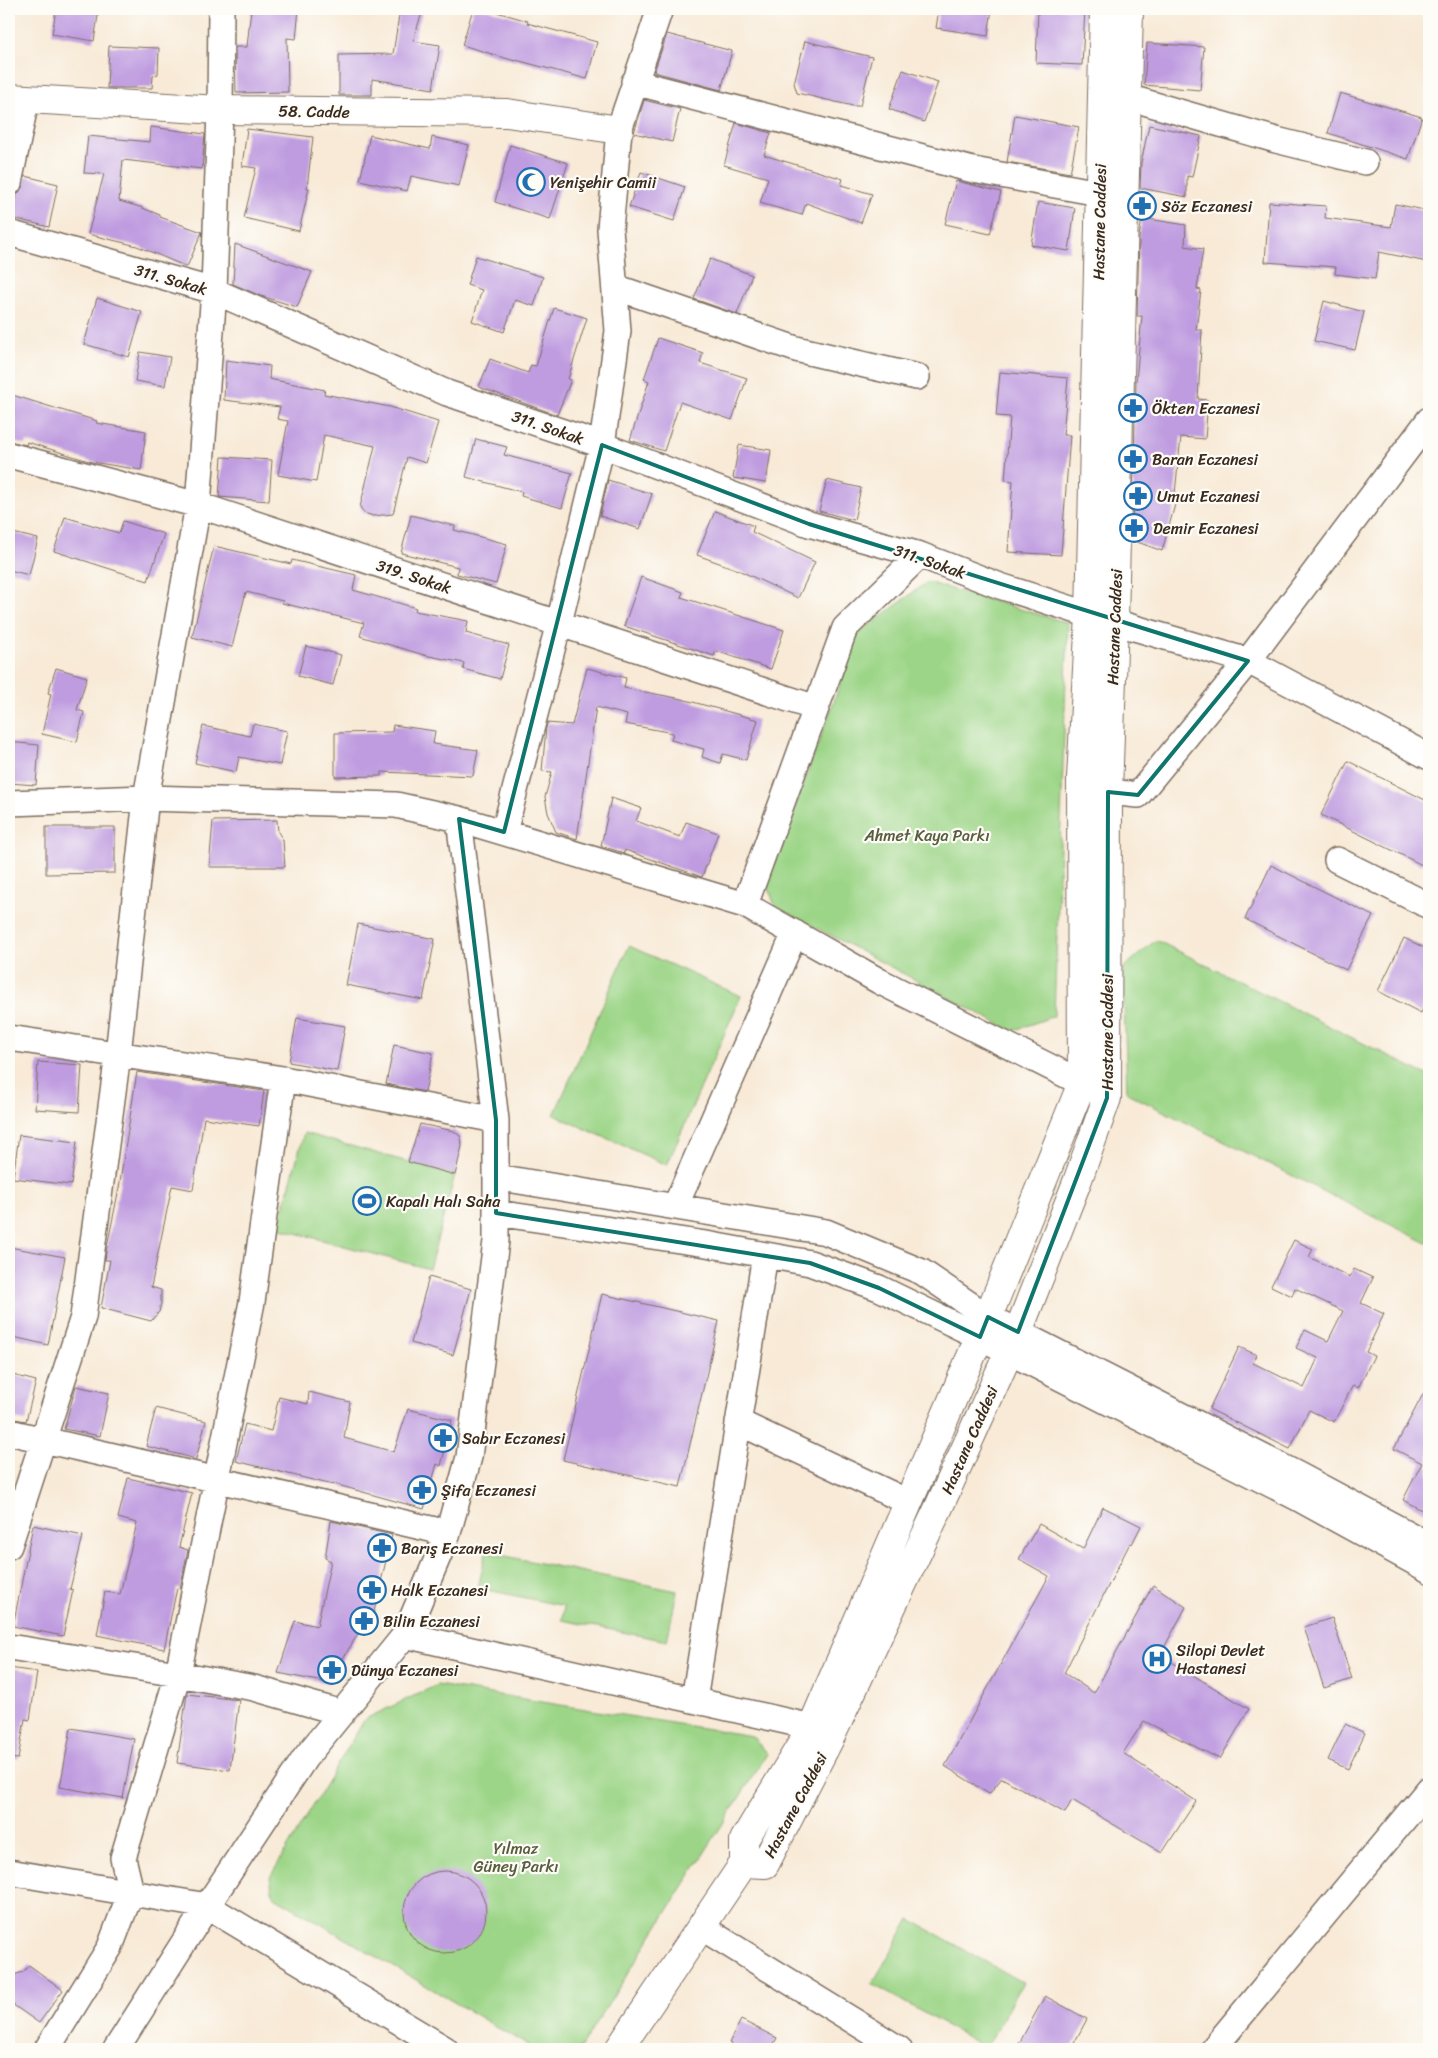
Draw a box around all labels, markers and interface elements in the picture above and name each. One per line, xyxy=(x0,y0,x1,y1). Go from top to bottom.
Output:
street label: 58. Cadde xyxy=(278,96,350,127)
street label: Hastane Caddesi xyxy=(1084,163,1115,280)
mosque icon: Yenişehir Camii xyxy=(516,167,546,197)
place label: Yenişehir Camii xyxy=(550,168,657,197)
pharmacy icon: Söz Eczanesi xyxy=(1127,191,1157,221)
place label: Söz Eczanesi xyxy=(1161,192,1253,221)
street label: 311. Sokak xyxy=(131,255,211,304)
pharmacy icon: Ökten Eczanesi xyxy=(1118,393,1148,423)
place label: Ökten Eczanesi xyxy=(1152,394,1260,423)
street label: 311. Sokak xyxy=(508,402,588,454)
pharmacy icon: Baran Eczanesi xyxy=(1118,444,1148,474)
place label: Baran Eczanesi xyxy=(1152,445,1258,474)
pharmacy icon: Umut Eczanesi xyxy=(1123,481,1153,511)
place label: Umut Eczanesi xyxy=(1157,482,1260,511)
pharmacy icon: Demir Eczanesi xyxy=(1119,513,1149,543)
place label: Demir Eczanesi xyxy=(1153,514,1259,543)
street label: 311. Sokak xyxy=(890,536,970,588)
street label: 319. Sokak xyxy=(372,551,456,602)
street label: Hastane Caddesi xyxy=(1098,568,1131,686)
park label: Ahmet Kaya Parkı xyxy=(863,821,990,850)
street label: Hastane Caddesi xyxy=(1093,973,1122,1090)
sports icon: Kapalı Halı Saha xyxy=(352,1186,382,1216)
place label: Kapalı Halı Saha xyxy=(386,1187,501,1216)
street label: Hastane Caddesi xyxy=(933,1381,1007,1499)
pharmacy icon: Sabır Eczanesi xyxy=(428,1423,458,1453)
place label: Sabır Eczanesi xyxy=(462,1424,566,1453)
pharmacy icon: Şifa Eczanesi xyxy=(407,1475,437,1505)
place label: Şifa Eczanesi xyxy=(441,1476,536,1505)
pharmacy icon: Barış Eczanesi xyxy=(367,1533,397,1563)
place label: Barış Eczanesi xyxy=(401,1534,503,1563)
pharmacy icon: Halk Eczanesi xyxy=(357,1575,387,1605)
place label: Halk Eczanesi xyxy=(391,1576,488,1605)
pharmacy icon: Bilin Eczanesi xyxy=(349,1606,379,1636)
place label: Bilin Eczanesi xyxy=(383,1607,480,1636)
place label: Silopi Devlet Hastanesi xyxy=(1176,1636,1265,1683)
hospital icon: Silopi Devlet Hastanesi xyxy=(1142,1644,1172,1674)
pharmacy icon: Dünya Eczanesi xyxy=(317,1655,347,1685)
place label: Dünya Eczanesi xyxy=(351,1656,459,1685)
street label: Hastane Caddesi xyxy=(755,1747,836,1863)
park label: Yılmaz Güney Parkı xyxy=(474,1834,558,1881)

